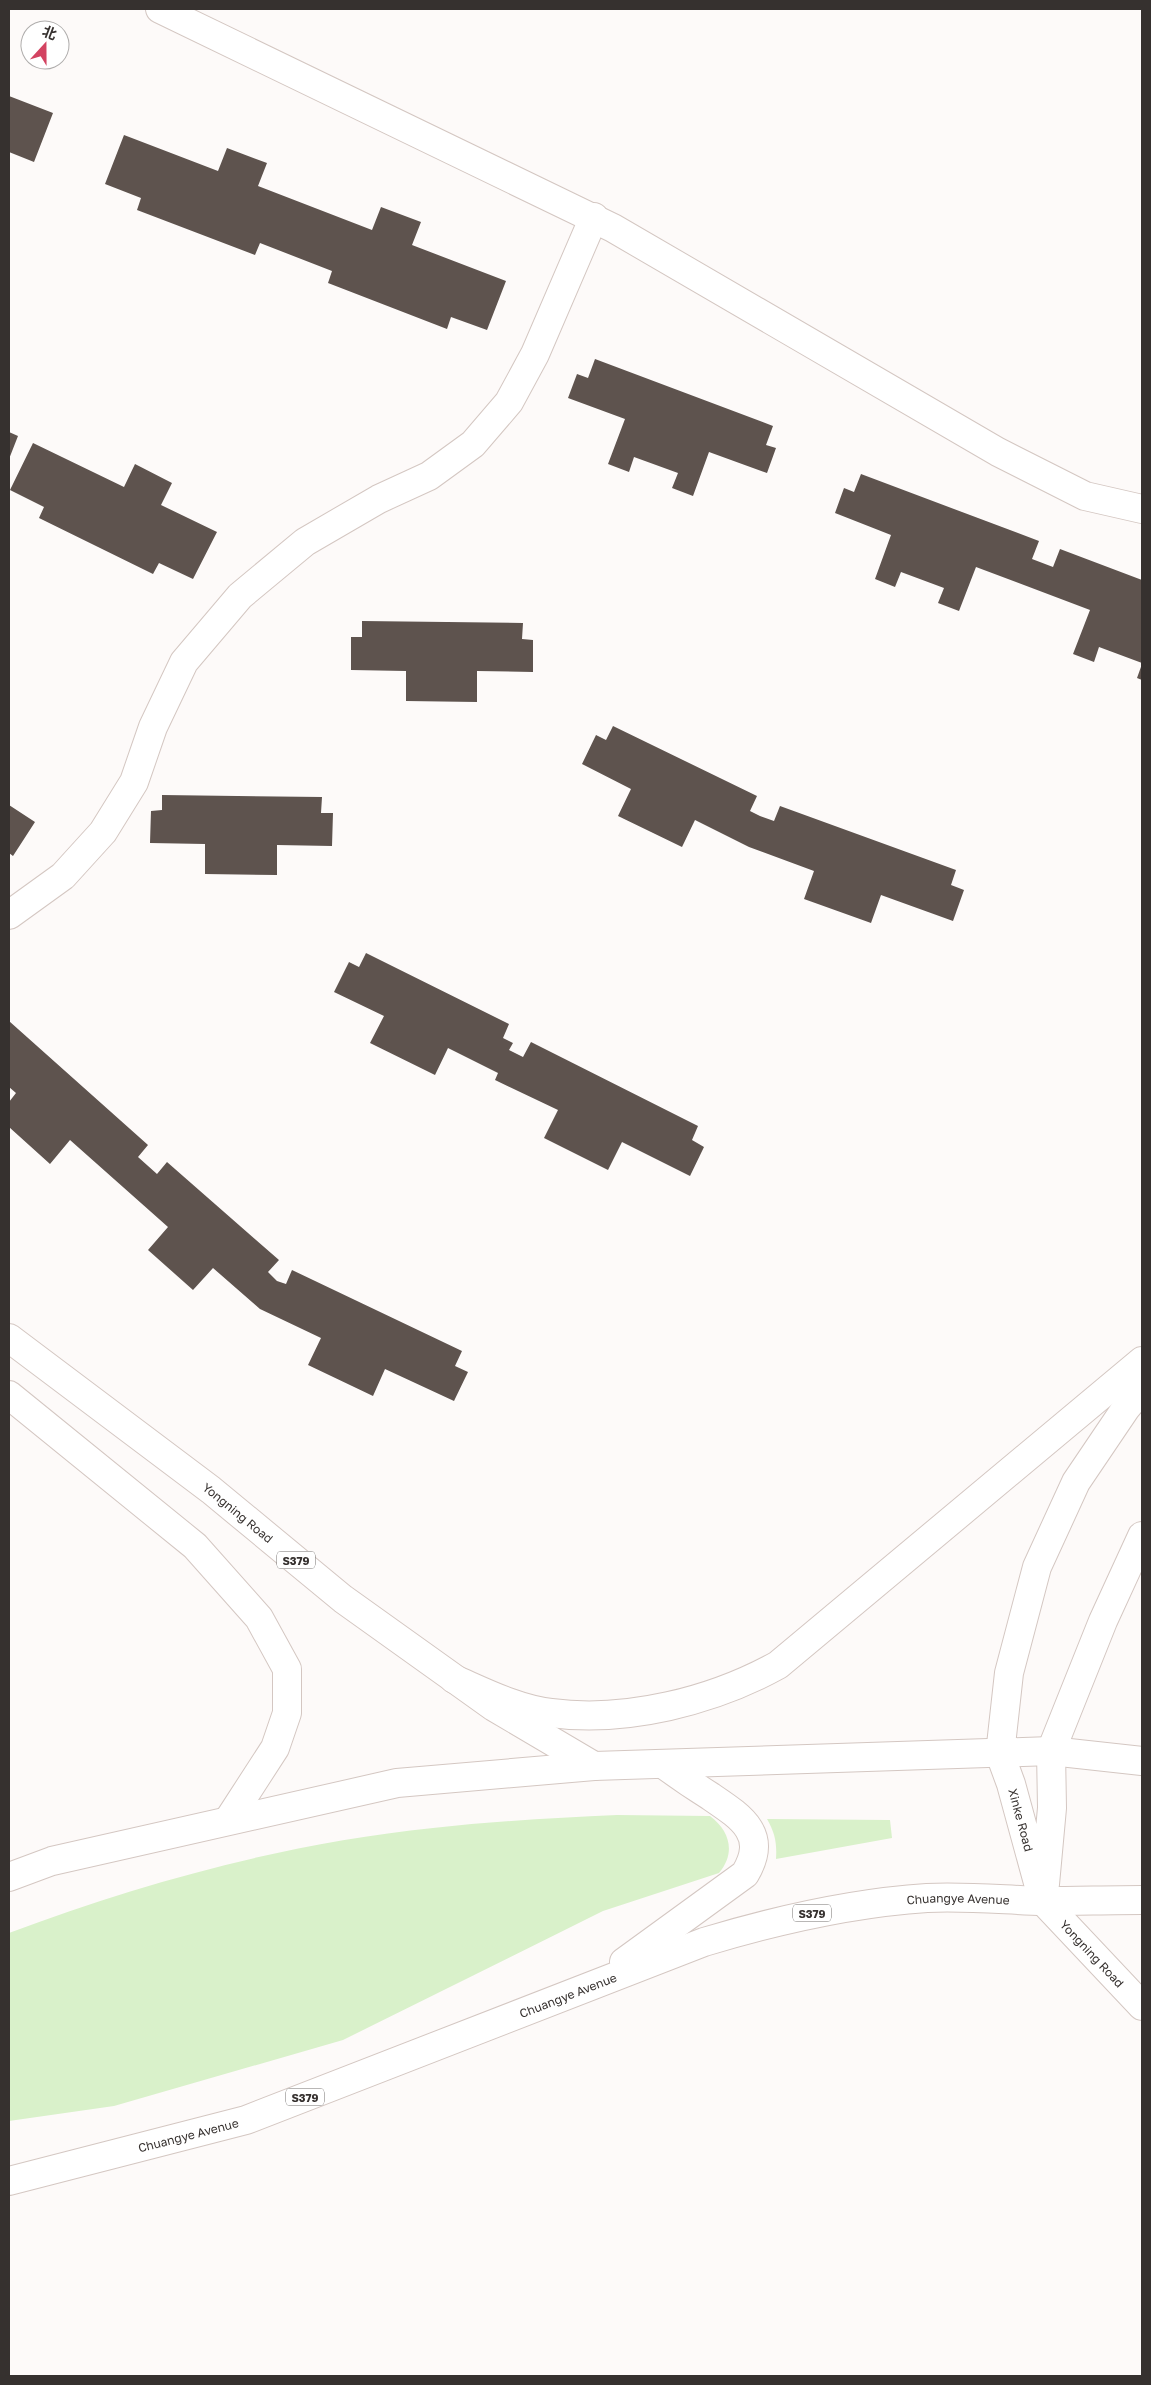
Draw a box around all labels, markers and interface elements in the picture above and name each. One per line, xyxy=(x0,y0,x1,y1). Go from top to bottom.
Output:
north arrow xyxy=(20,20,70,70)
text: 北 xyxy=(40,22,59,43)
street label: Yongning Road xyxy=(200,1479,276,1546)
road number: S379 xyxy=(277,1552,315,1568)
street label: Xinke Road xyxy=(1005,1787,1037,1853)
street label: Chuangye Avenue xyxy=(906,1890,1010,1907)
road number: S379 xyxy=(793,1905,831,1922)
street label: Yongning Road xyxy=(1057,1917,1128,1990)
street label: Chuangye Avenue xyxy=(517,1969,619,2021)
road number: S379 xyxy=(286,2088,324,2106)
street label: Chuangye Avenue xyxy=(136,2115,240,2155)

